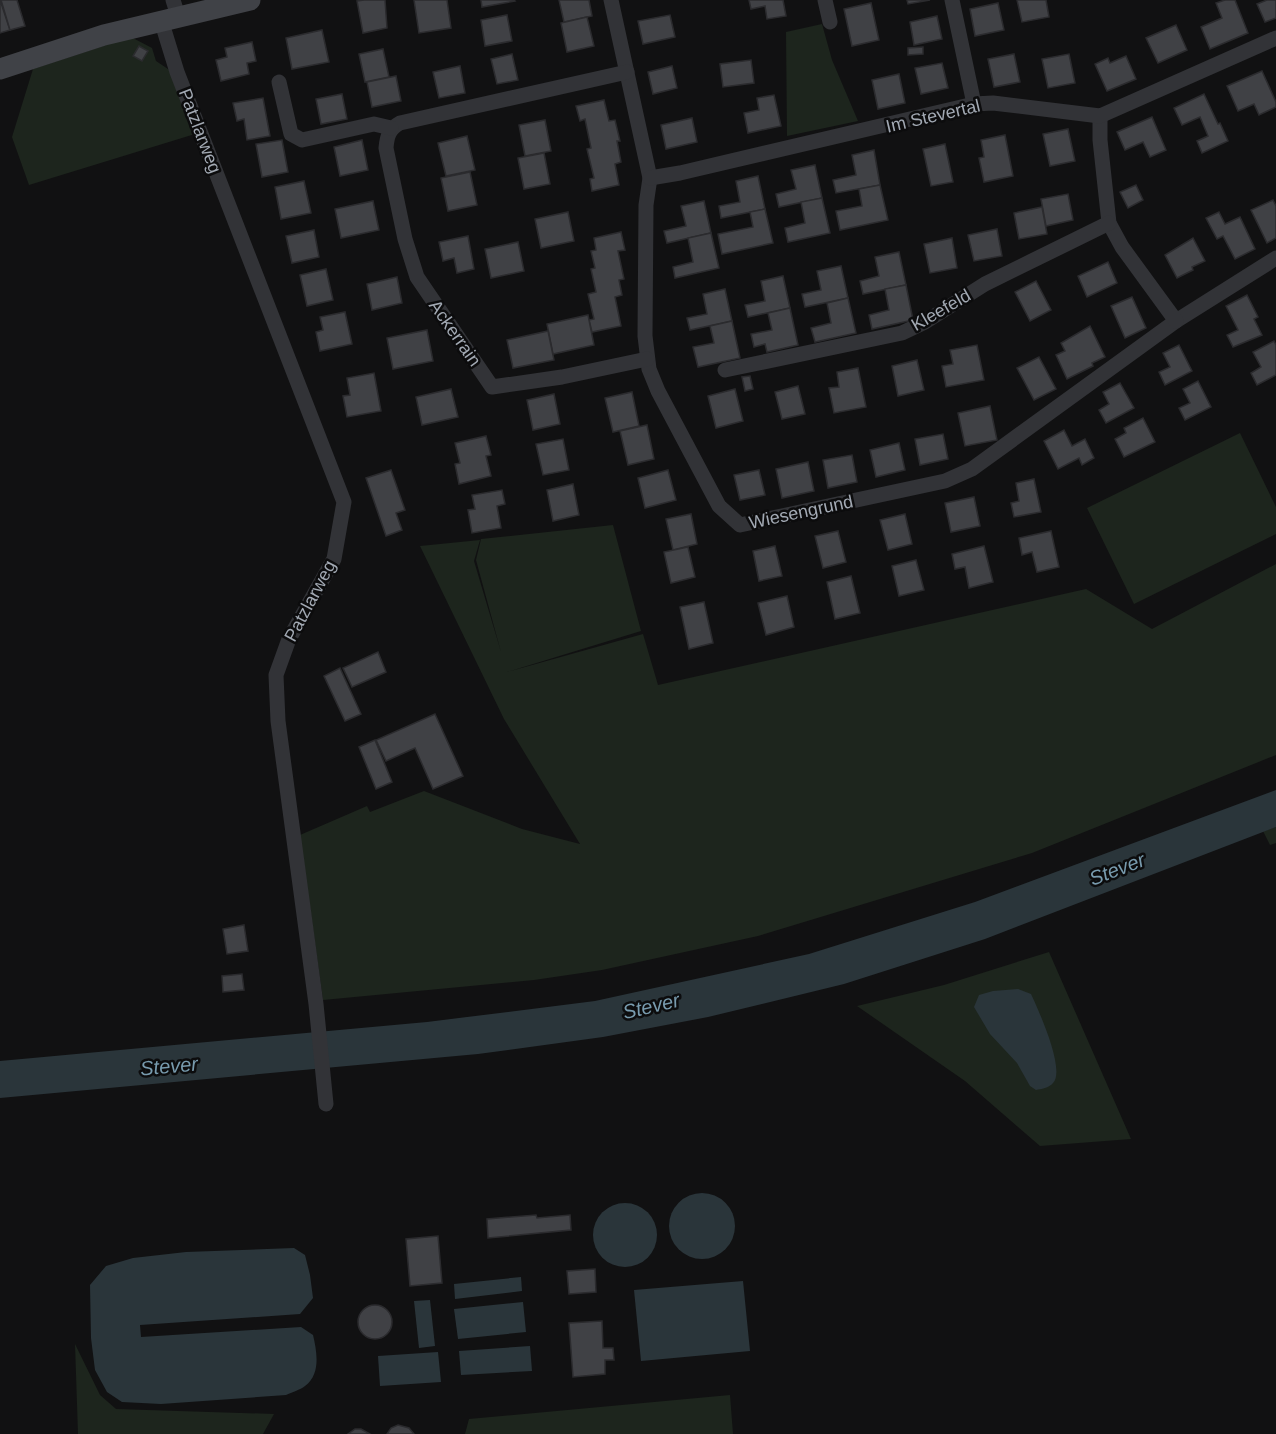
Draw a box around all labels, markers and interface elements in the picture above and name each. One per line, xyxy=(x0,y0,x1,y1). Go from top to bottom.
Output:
street label: Patzlarweg xyxy=(175,86,225,176)
street label: Im Stevertal xyxy=(884,95,982,137)
street label: Kleefeld xyxy=(908,285,974,335)
street label: Ackerrain xyxy=(425,296,485,370)
street label: Wiesengrund xyxy=(747,491,855,533)
street label: Patzlarweg xyxy=(280,557,340,645)
water label: Stever xyxy=(1086,848,1149,890)
water label: Stever xyxy=(620,988,683,1023)
water label: Stever xyxy=(139,1052,200,1079)

